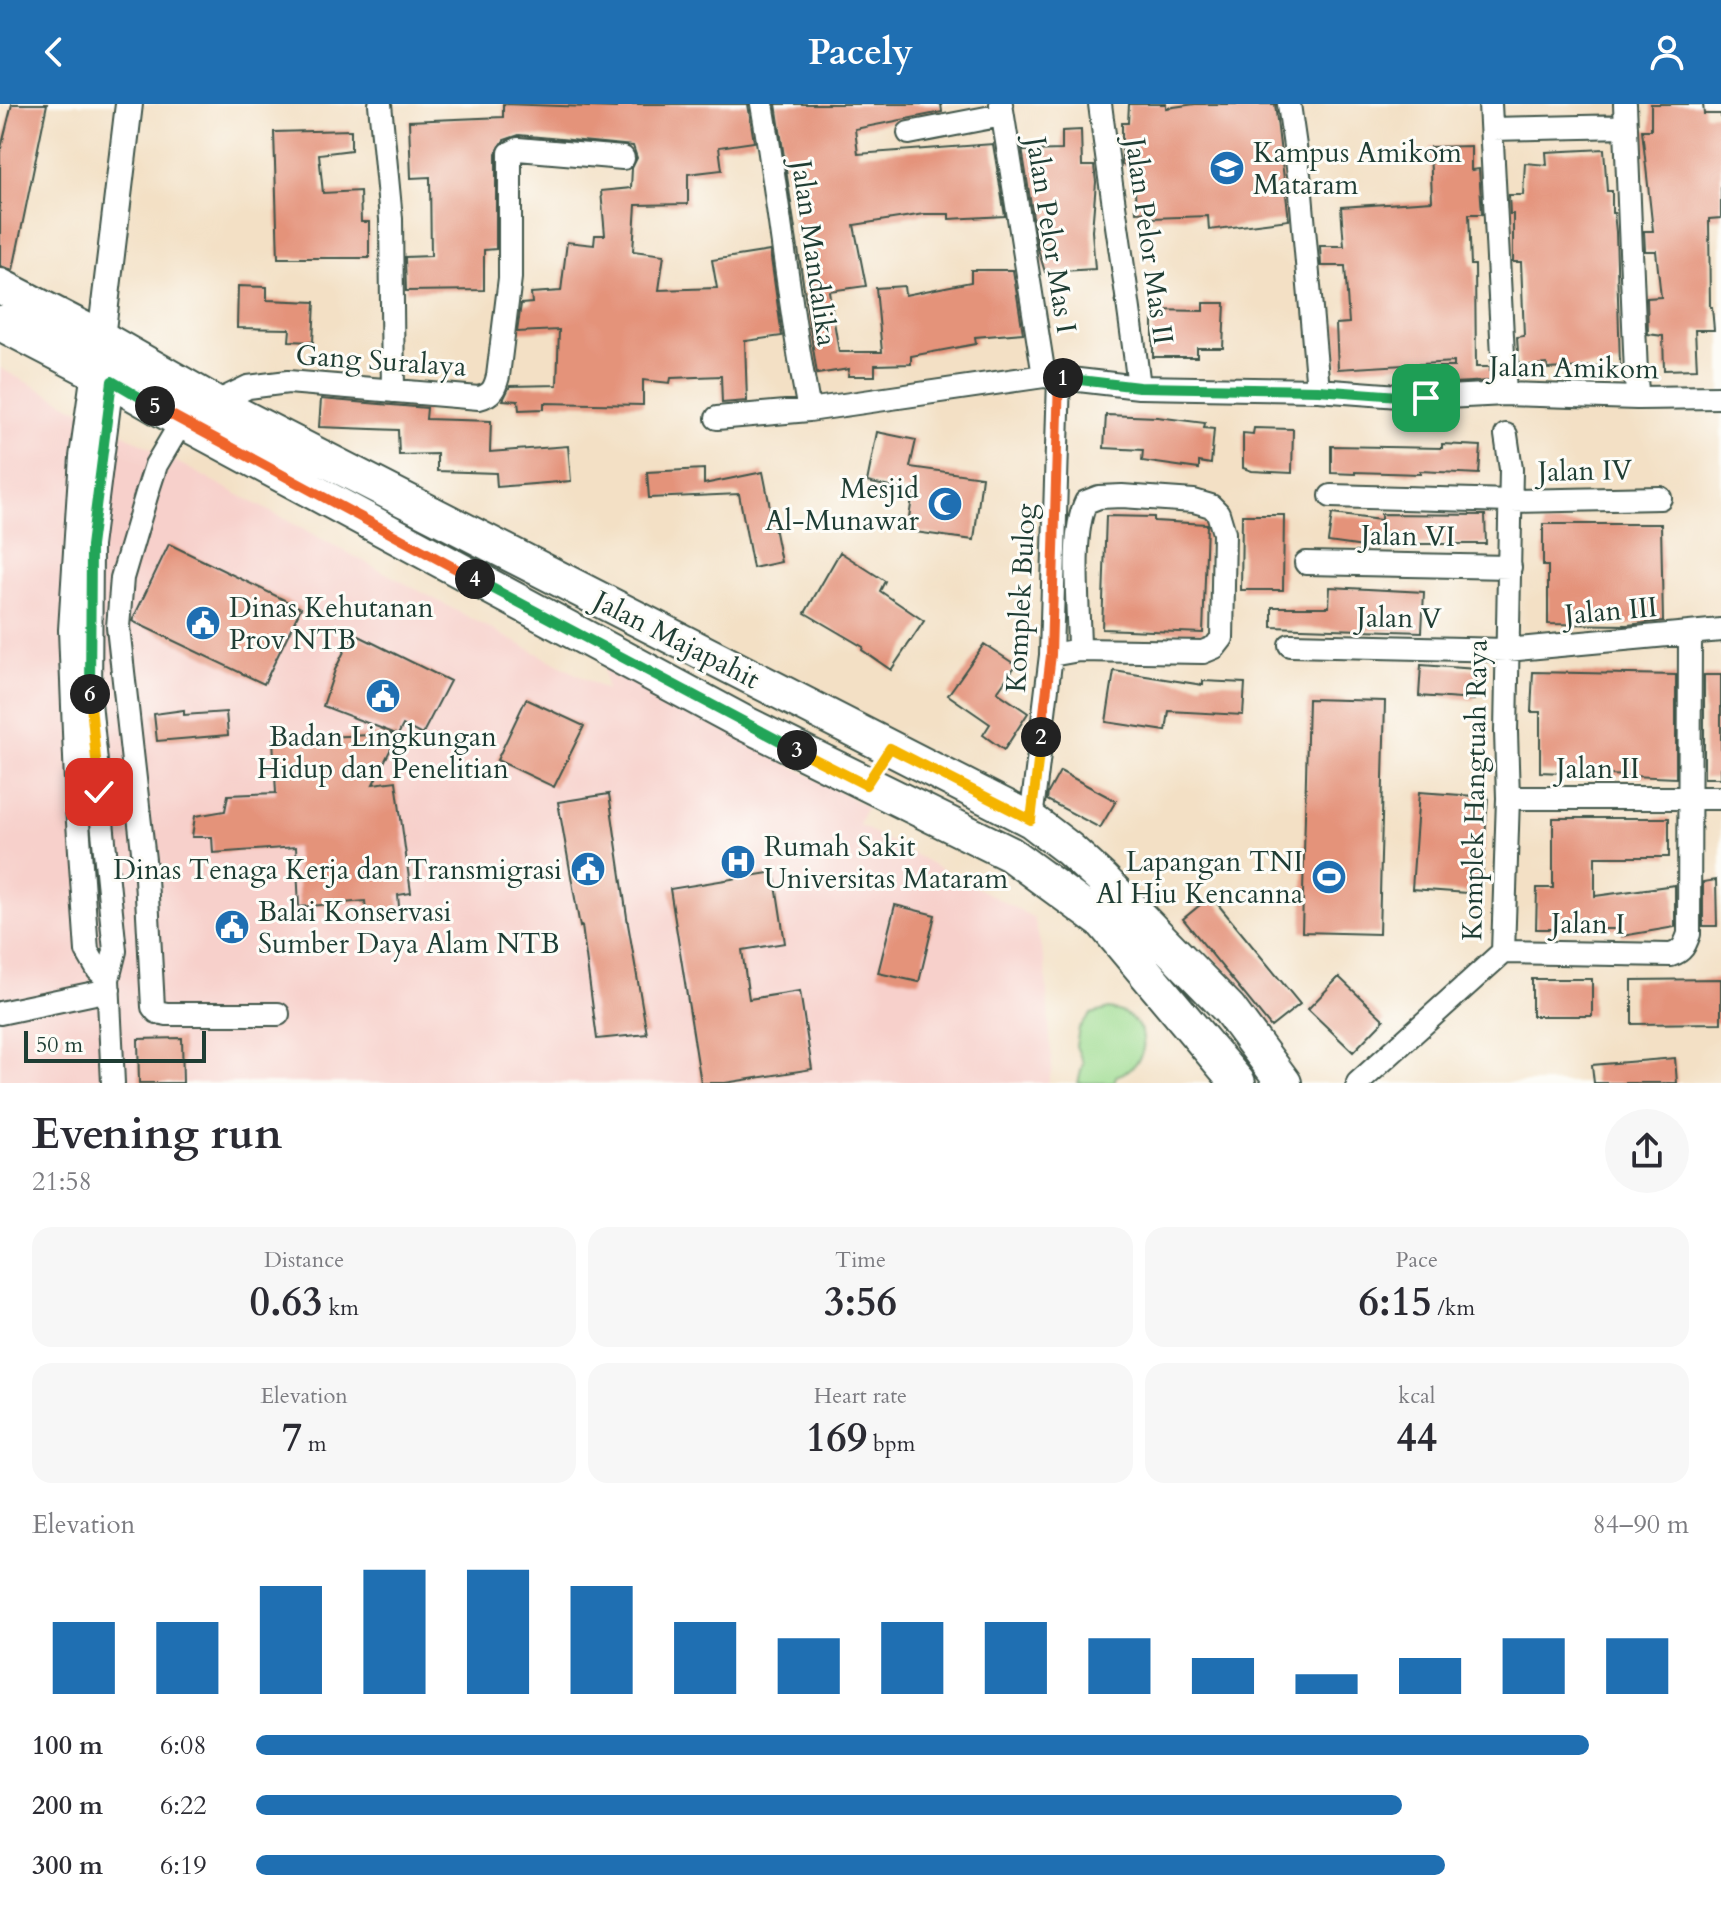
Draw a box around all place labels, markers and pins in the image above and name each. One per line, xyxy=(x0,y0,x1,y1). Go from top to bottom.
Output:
place label: Kampus Amikom Mataram xyxy=(1253,134,1462,204)
school or university icon: Kampus Amikom Mataram xyxy=(1208,149,1246,187)
pin: 1 xyxy=(1043,358,1083,398)
pin xyxy=(1392,364,1460,432)
pin: 5 xyxy=(135,386,175,426)
place label: Mesjid Al-Munawar xyxy=(765,470,920,540)
mosque icon: Mesjid Al-Munawar xyxy=(926,485,964,523)
pin: 4 xyxy=(455,559,495,599)
place label: Dinas Kehutanan Prov NTB xyxy=(229,589,434,659)
public building icon: Dinas Kehutanan Prov NTB xyxy=(184,604,222,642)
pin: 6 xyxy=(70,674,110,714)
public building icon: Badan Lingkungan Hidup dan Penelitian xyxy=(364,677,402,715)
pin: 2 xyxy=(1021,717,1061,757)
place label: Badan Lingkungan Hidup dan Penelitian xyxy=(257,718,509,788)
pin: 3 xyxy=(777,730,817,770)
pin xyxy=(65,758,133,826)
place label: Rumah Sakit Universitas Mataram xyxy=(764,828,1009,898)
hospital icon: Rumah Sakit Universitas Mataram xyxy=(719,843,757,881)
place label: Lapangan TNI Al Hiu Kencanna xyxy=(1096,843,1303,913)
public building icon: Dinas Tenaga Kerja dan Transmigrasi xyxy=(569,850,607,888)
place label: Dinas Tenaga Kerja dan Transmigrasi xyxy=(113,851,562,889)
sports icon: Lapangan TNI Al Hiu Kencanna xyxy=(1310,858,1348,896)
place label: Balai Konservasi Sumber Daya Alam NTB xyxy=(258,893,560,963)
public building icon: Balai Konservasi Sumber Daya Alam NTB xyxy=(213,908,251,946)

